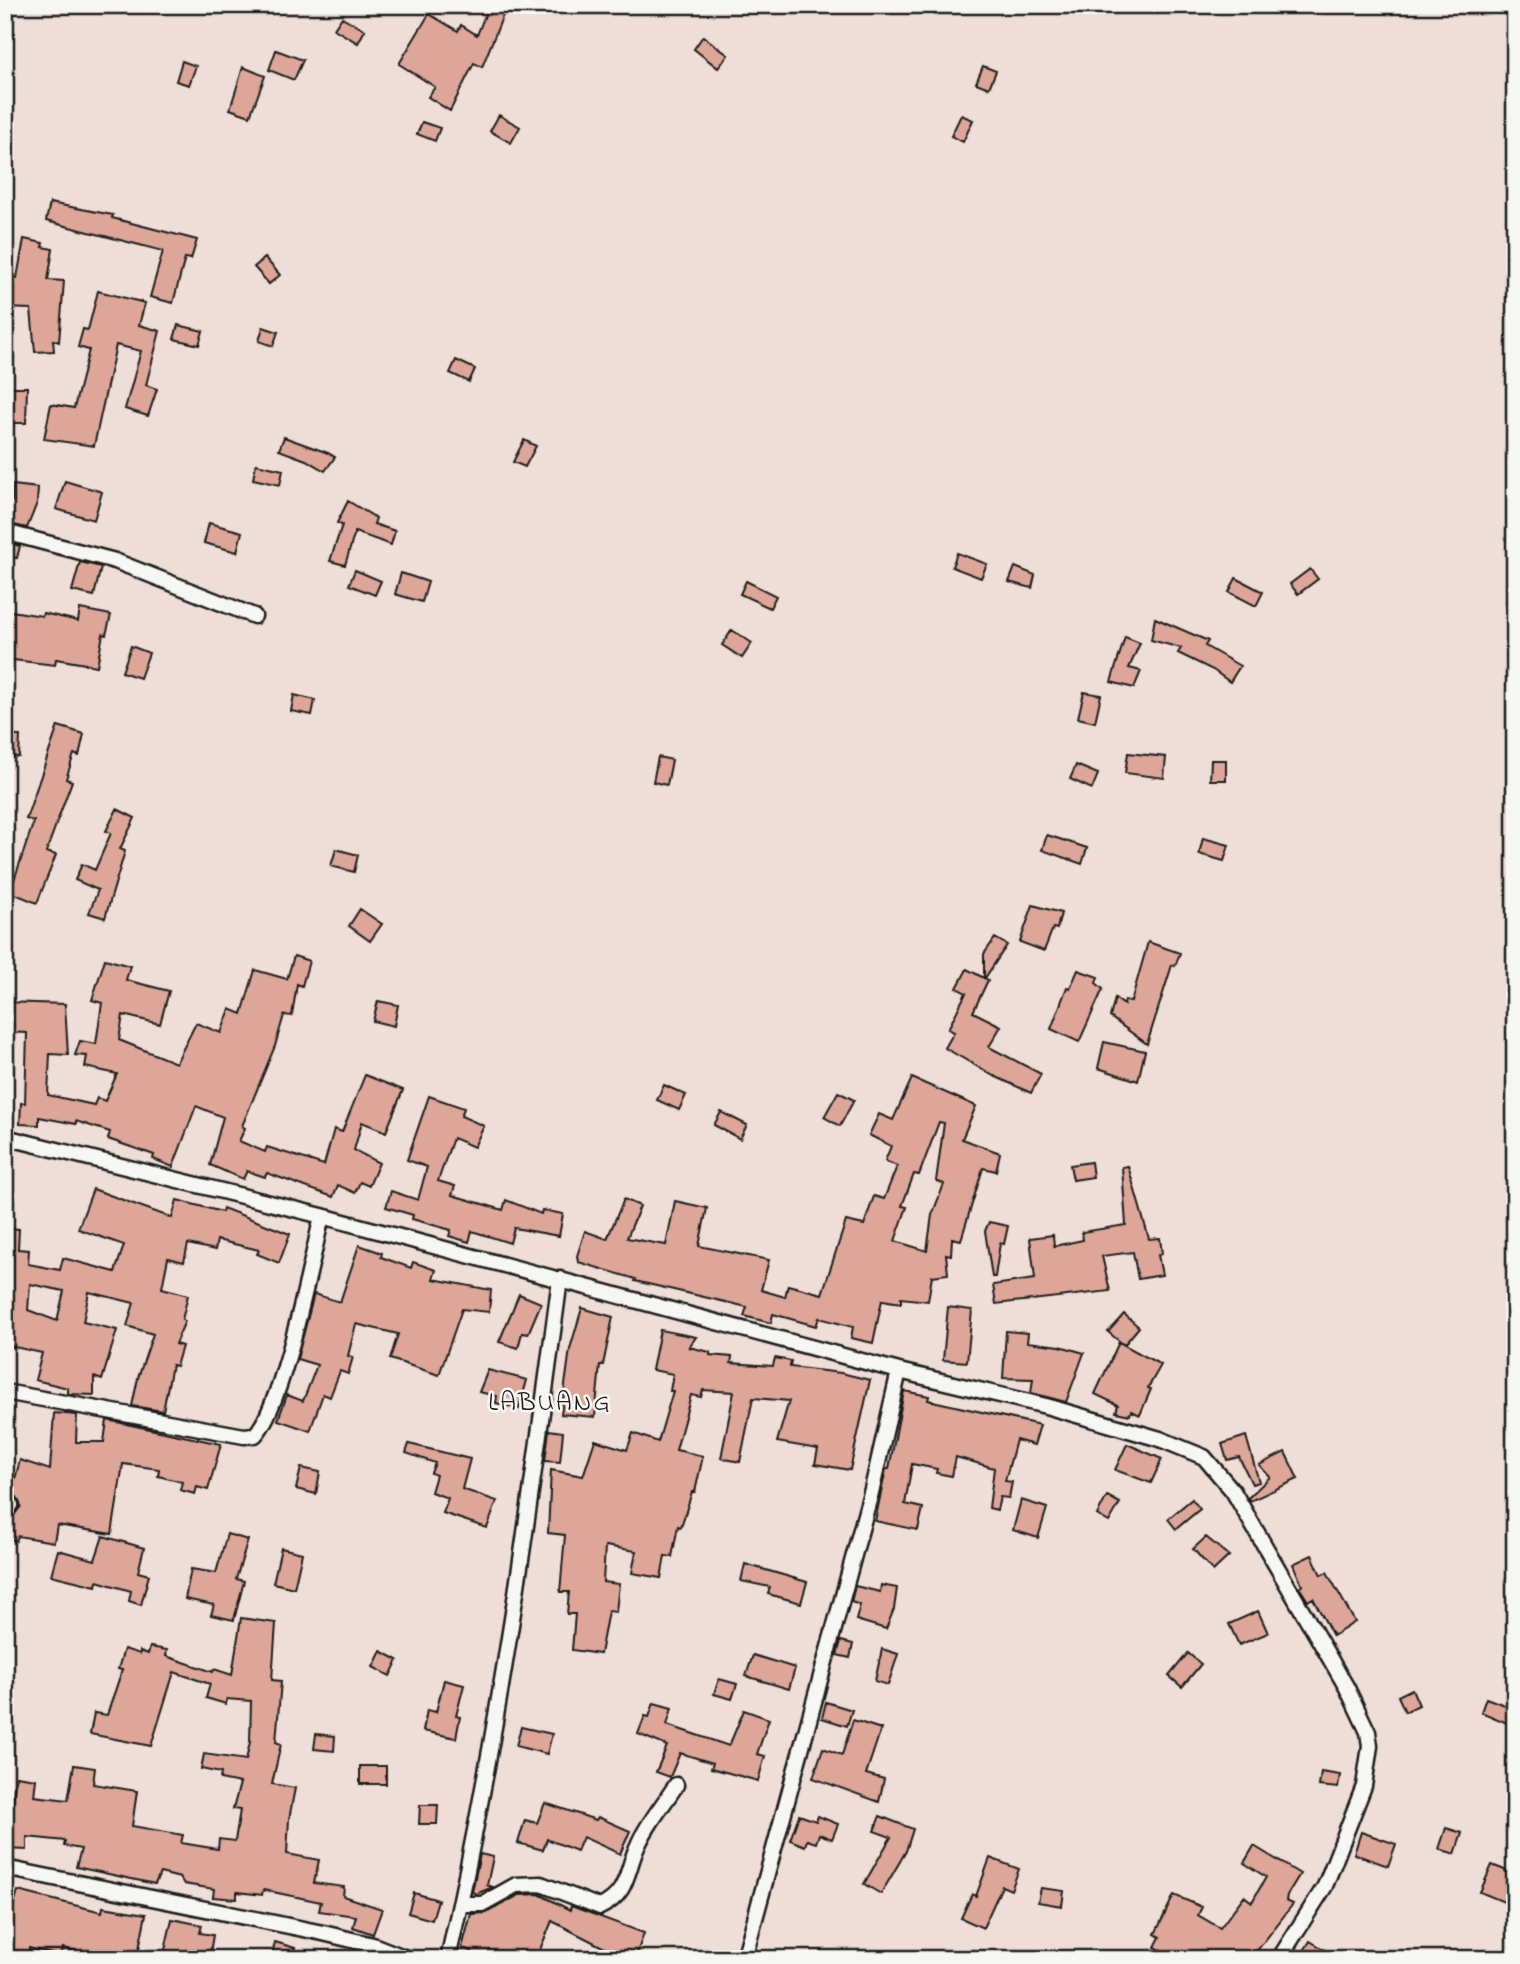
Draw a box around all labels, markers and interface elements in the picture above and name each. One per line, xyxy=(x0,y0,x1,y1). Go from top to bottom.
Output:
district label: LABUANG xyxy=(488,1385,612,1423)

